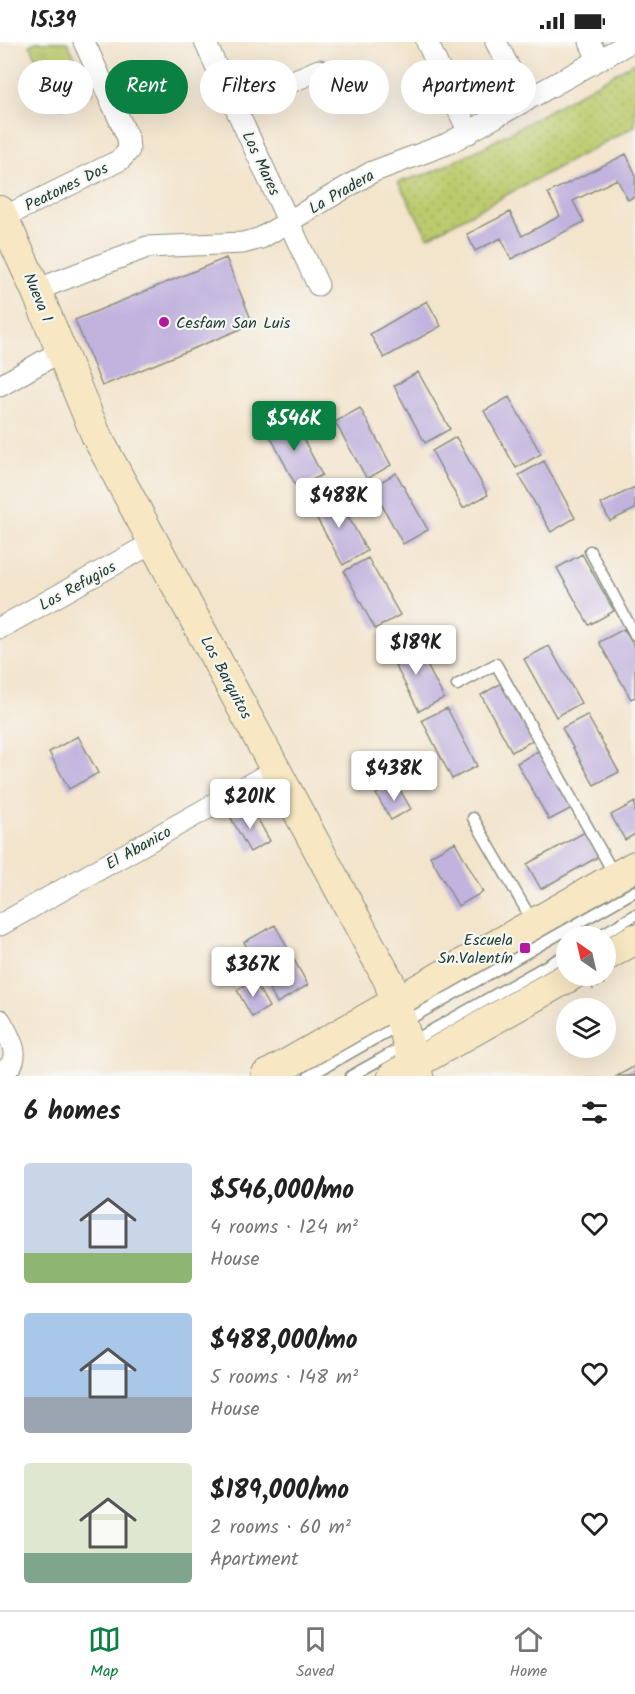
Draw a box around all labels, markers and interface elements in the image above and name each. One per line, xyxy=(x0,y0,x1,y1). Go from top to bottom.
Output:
text: 15:39 xyxy=(30,4,76,39)
chip: Buy xyxy=(18,60,93,114)
chip: Rent xyxy=(105,60,188,114)
chip: Filters xyxy=(200,60,297,114)
chip: New xyxy=(309,60,389,114)
chip: Apartment xyxy=(401,60,536,114)
street label: Los Mares xyxy=(235,127,287,200)
street label: Peatones Dos xyxy=(21,156,113,218)
street label: La Pradera xyxy=(304,163,379,221)
street label: Nueva 1 xyxy=(16,269,59,326)
place label: Cesfam San Luis xyxy=(176,311,290,336)
marker: Cesfam San Luis xyxy=(157,315,171,329)
pin: $546K xyxy=(252,401,336,452)
text: $546K xyxy=(266,404,322,436)
pin: $488K xyxy=(297,478,381,529)
text: $488K xyxy=(310,481,368,513)
street label: Los Refugios xyxy=(35,555,121,618)
pin: $189K xyxy=(374,625,458,676)
text: $189K xyxy=(390,628,442,660)
street label: Los Barquitos xyxy=(193,631,258,724)
pin: $438K xyxy=(352,751,436,802)
text: $438K xyxy=(365,754,423,786)
pin: $201K xyxy=(208,779,292,830)
text: $201K xyxy=(224,782,276,814)
street label: El Abanico xyxy=(101,820,176,877)
north arrow xyxy=(556,926,616,986)
map controls xyxy=(556,926,616,1058)
place label: Escuela Sn.Valentín xyxy=(438,928,513,971)
marker: Escuela Sn.Valentín xyxy=(518,941,532,955)
pin: $367K xyxy=(211,947,295,998)
text: $367K xyxy=(225,950,281,982)
button: layers xyxy=(556,998,616,1058)
text: 6 homes xyxy=(24,1091,121,1133)
icon: filters xyxy=(578,1096,611,1129)
text: $546,000/mo xyxy=(210,1170,354,1212)
icon: home xyxy=(72,1187,144,1259)
icon: heart xyxy=(578,1207,611,1240)
text: 4 rooms · 124 m² xyxy=(210,1212,358,1244)
text: House xyxy=(210,1244,260,1276)
text: $488,000/mo xyxy=(210,1320,358,1362)
icon: home xyxy=(72,1337,144,1409)
icon: heart xyxy=(578,1357,611,1390)
text: 5 rooms · 148 m² xyxy=(210,1362,358,1394)
text: House xyxy=(210,1394,260,1426)
text: $189,000/mo xyxy=(210,1470,349,1512)
icon: home xyxy=(72,1487,144,1559)
icon: heart xyxy=(578,1507,611,1540)
text: 2 rooms · 60 m² xyxy=(210,1512,351,1544)
text: Apartment xyxy=(210,1544,299,1576)
tab: Map xyxy=(88,1623,121,1684)
tab: Saved xyxy=(296,1623,334,1684)
tab: Home xyxy=(509,1623,547,1684)

